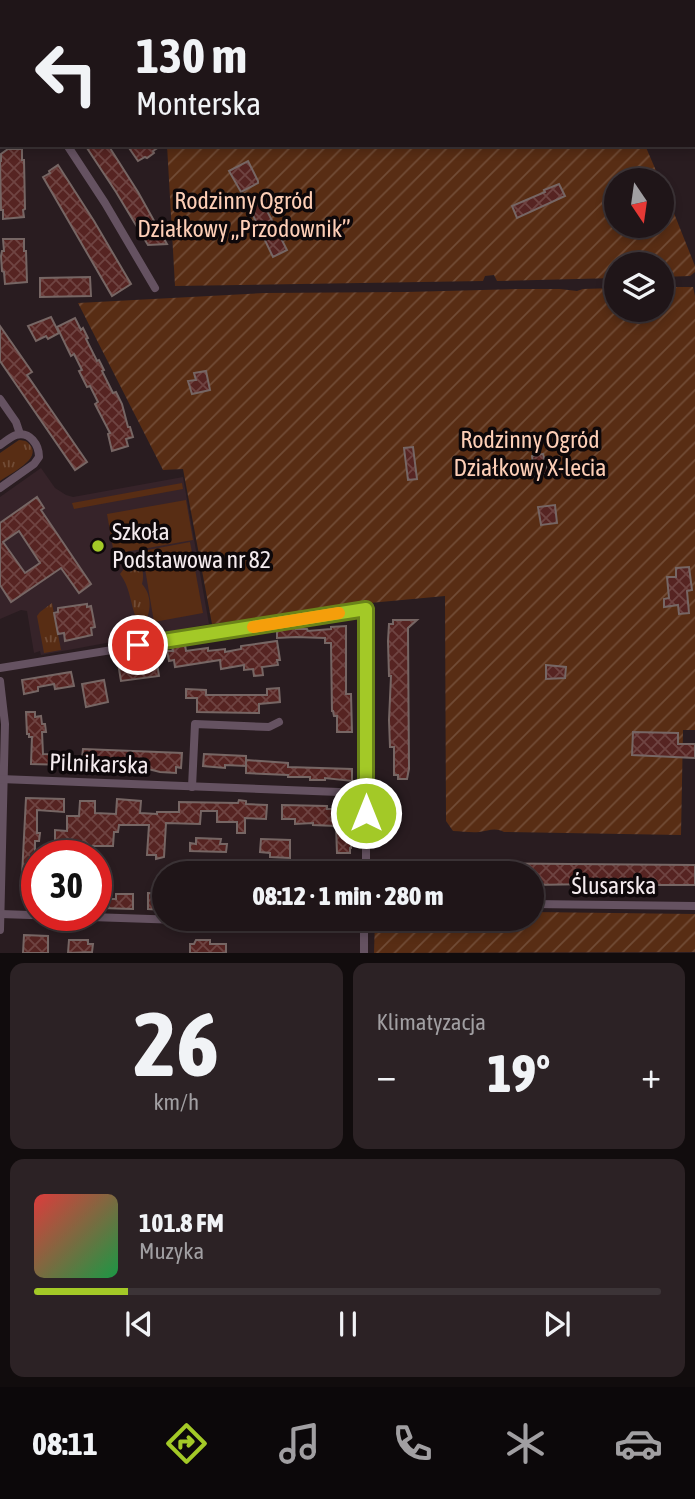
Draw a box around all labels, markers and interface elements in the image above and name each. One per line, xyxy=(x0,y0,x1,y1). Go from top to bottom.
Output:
text: 130 m xyxy=(136,27,247,83)
icon: left xyxy=(21,28,112,119)
text: Monterska xyxy=(136,85,261,122)
north arrow xyxy=(604,168,674,238)
map controls xyxy=(604,168,674,322)
park label: Rodzinny Ogród Działkowy „Przodownik” xyxy=(137,187,351,242)
button: layers xyxy=(604,252,674,322)
park label: Rodzinny Ogród Działkowy X-lecia xyxy=(454,426,607,481)
place label: Szkoła Podstawowa nr 82 xyxy=(112,518,271,573)
marker: Szkoła Podstawowa nr 82 xyxy=(90,538,106,554)
pin xyxy=(108,615,168,675)
icon: arrive xyxy=(119,626,157,664)
street label: Pilnikarska xyxy=(49,748,149,779)
position arrow xyxy=(329,776,403,850)
speed limit sign: 30 xyxy=(21,840,112,931)
street label: Ślusarska xyxy=(572,872,656,899)
text: 08:12 · 1 min · 280 m xyxy=(253,881,443,911)
text: 26 xyxy=(133,991,219,1095)
text: Klimatyzacja xyxy=(377,1009,486,1035)
text: 19° xyxy=(487,1043,550,1103)
text: − xyxy=(377,1053,396,1096)
text: + xyxy=(641,1053,661,1096)
text: km/h xyxy=(153,1089,199,1115)
text: 101.8 FM xyxy=(139,1208,224,1238)
text: Muzyka xyxy=(139,1238,204,1264)
icon: previous xyxy=(120,1305,158,1343)
icon: pause xyxy=(329,1305,367,1343)
icon: next xyxy=(538,1305,576,1343)
icon: directions xyxy=(162,1419,211,1468)
icon: music xyxy=(275,1419,324,1468)
icon: phone xyxy=(388,1419,437,1468)
icon: climate xyxy=(501,1419,550,1468)
icon: car xyxy=(614,1419,663,1468)
text: 08:11 xyxy=(32,1425,98,1462)

